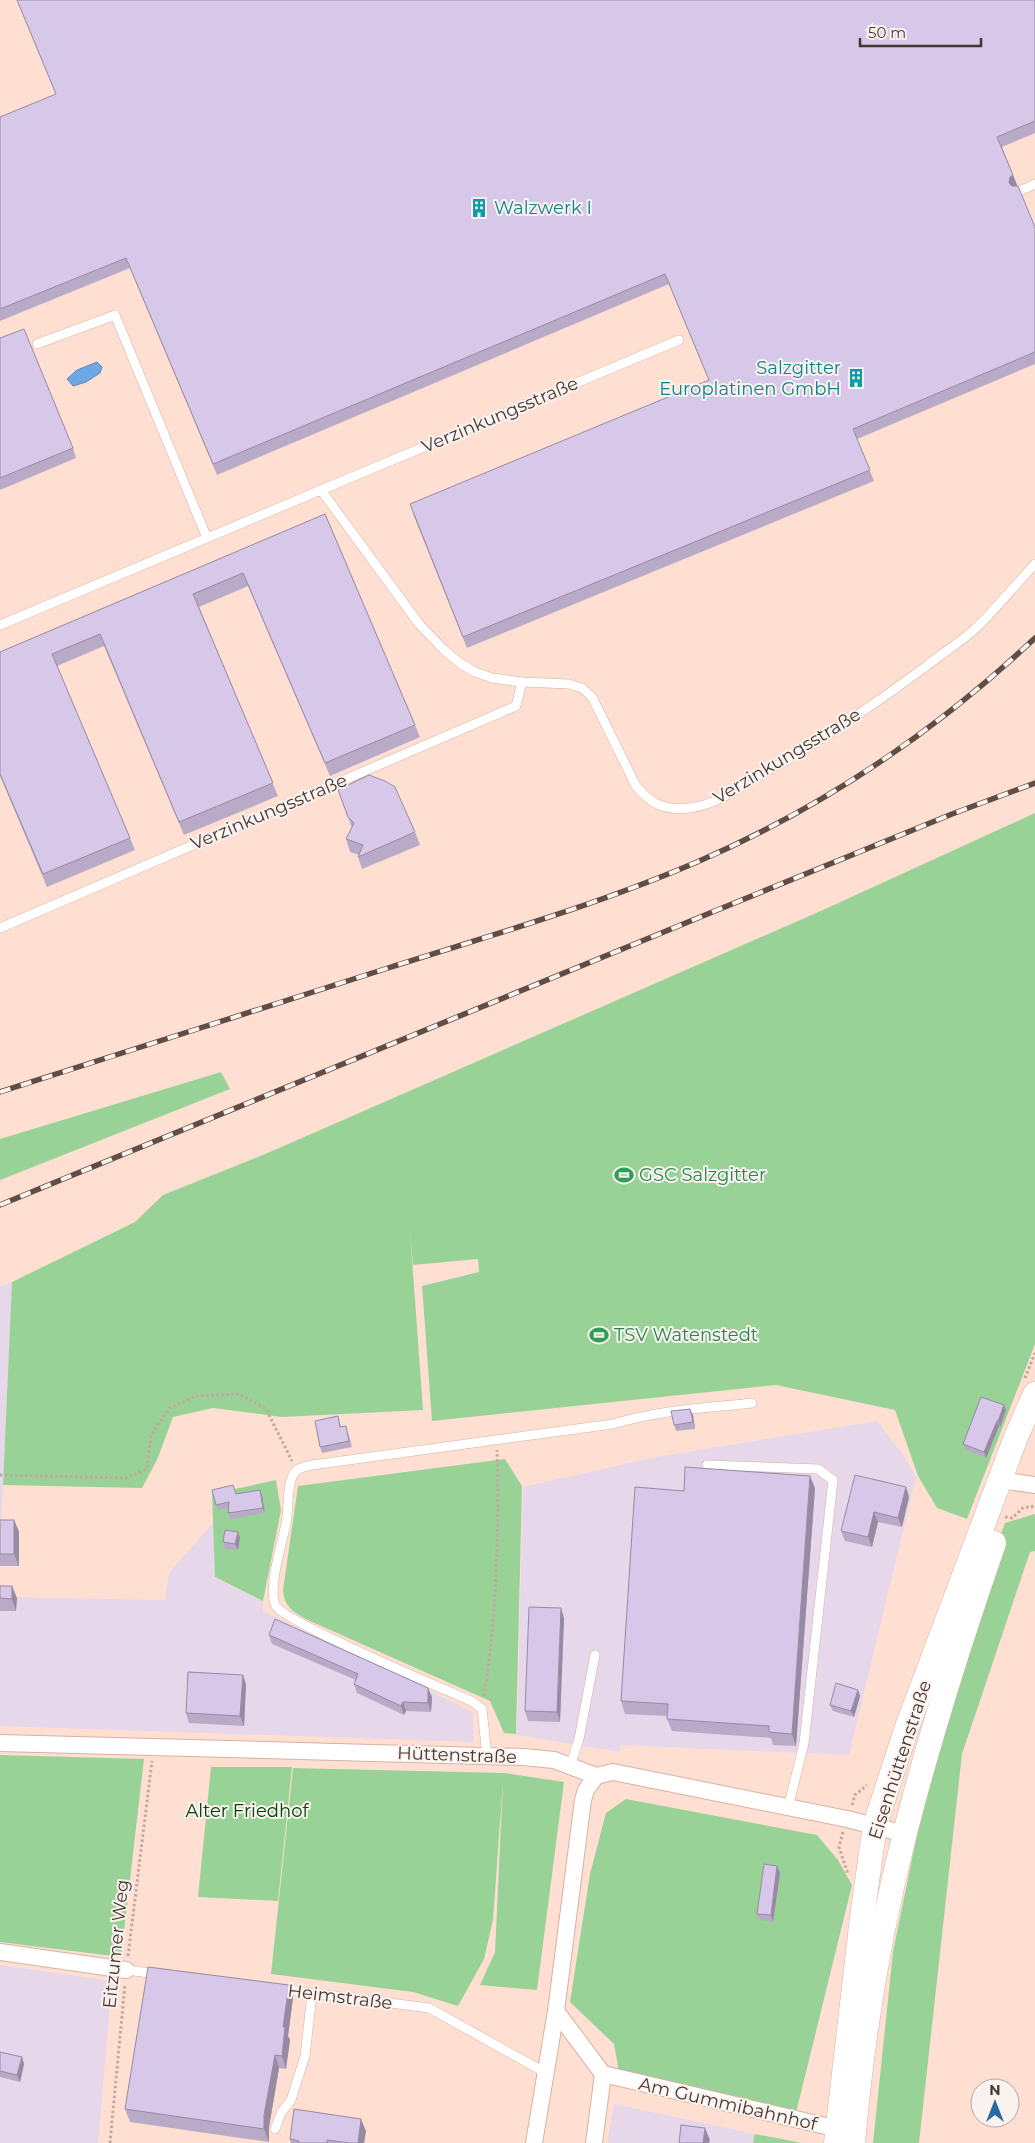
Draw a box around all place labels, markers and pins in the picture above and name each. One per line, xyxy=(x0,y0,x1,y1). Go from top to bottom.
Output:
building icon: Walzwerk I xyxy=(468,197,490,219)
place label: Walzwerk I xyxy=(494,197,592,219)
place label: Salzgitter Europlatinen GmbH xyxy=(659,357,841,400)
building icon: Salzgitter Europlatinen GmbH xyxy=(845,367,867,389)
sports icon: GSC Salzgitter xyxy=(613,1164,635,1186)
place label: GSC Salzgitter xyxy=(639,1164,766,1186)
sports icon: TSV Watenstedt xyxy=(588,1324,610,1346)
place label: TSV Watenstedt xyxy=(614,1324,758,1346)

